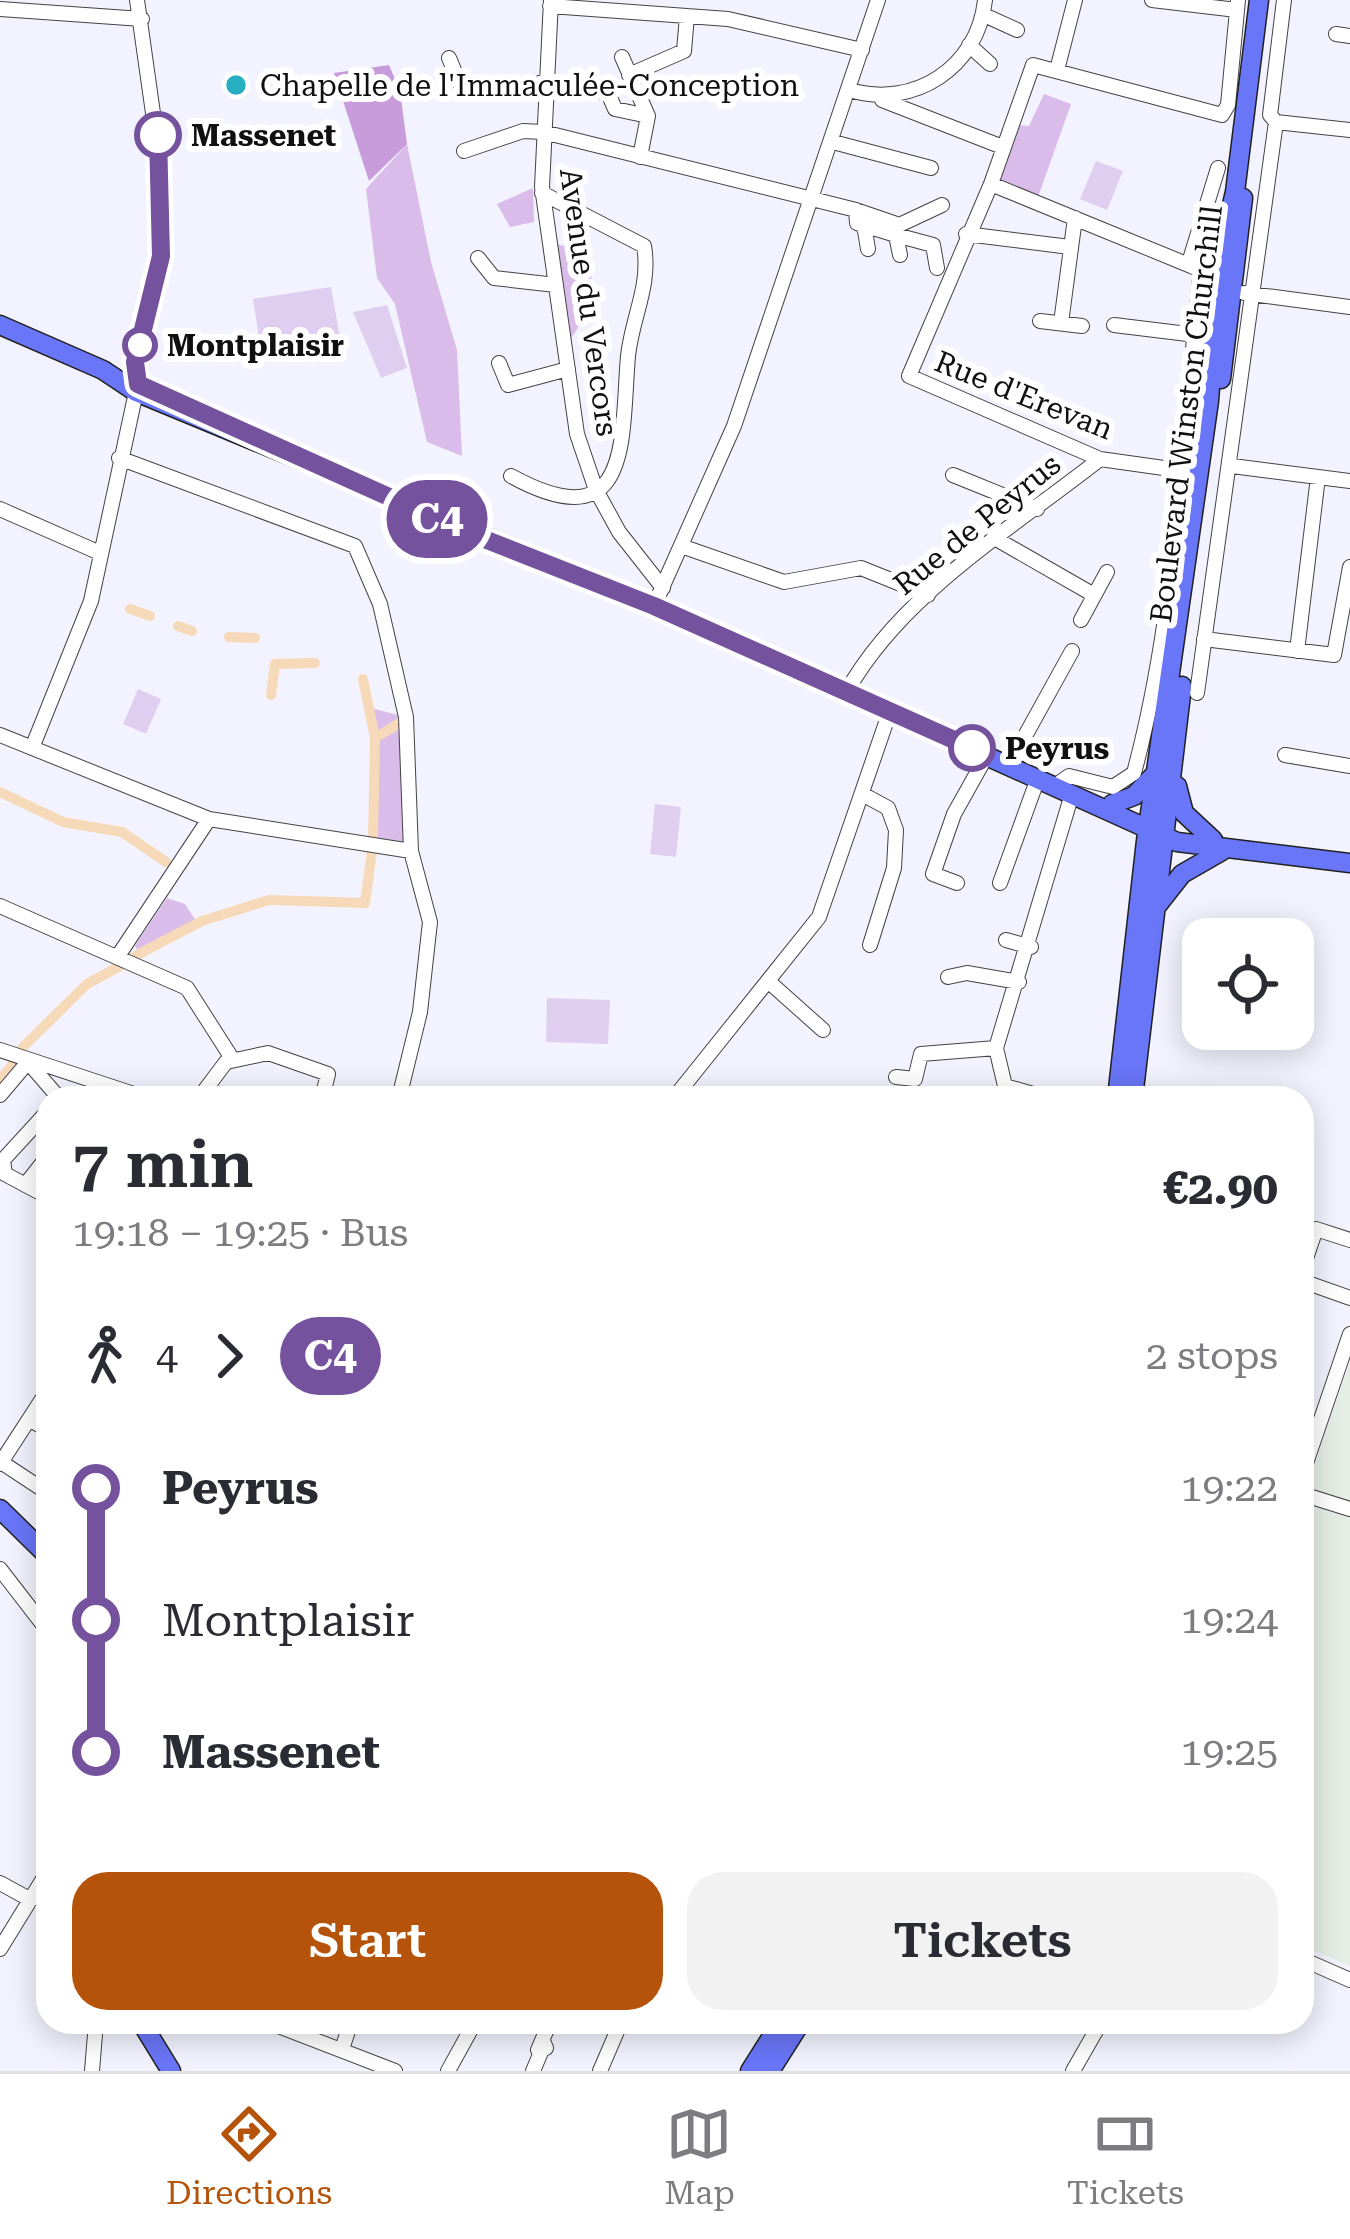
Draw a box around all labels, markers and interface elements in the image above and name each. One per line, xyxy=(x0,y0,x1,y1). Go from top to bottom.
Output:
place label: Chapelle de l'Immaculée-Conception xyxy=(260,68,799,103)
marker: Chapelle de l'Immaculée-Conception xyxy=(223,72,249,98)
marker: Massenet xyxy=(136,113,180,157)
place label: Massenet xyxy=(191,118,336,153)
street label: Avenue du Vercors xyxy=(553,166,625,438)
street label: Boulevard Winston Churchill xyxy=(1143,203,1229,625)
place label: Montplaisir xyxy=(167,328,344,363)
marker: Montplaisir xyxy=(124,329,156,361)
street label: Rue d'Erevan xyxy=(930,343,1118,447)
street label: Rue de Peyrus xyxy=(887,446,1067,602)
line badge: C4 xyxy=(383,480,491,558)
text: C4 xyxy=(411,494,463,543)
marker: Peyrus xyxy=(950,726,994,770)
place label: Peyrus xyxy=(1005,731,1109,766)
map controls xyxy=(1182,918,1314,1050)
button: locate xyxy=(1182,918,1314,1050)
text: 7 min xyxy=(72,1126,254,1203)
text: €2.90 xyxy=(1163,1162,1278,1215)
text: 19:18 – 19:25 · Bus xyxy=(72,1210,408,1256)
icon: walk xyxy=(72,1323,138,1389)
icon: forward xyxy=(196,1323,262,1389)
text: C4 xyxy=(304,1331,357,1380)
text: 4 xyxy=(156,1333,178,1379)
text: 2 stops xyxy=(1146,1333,1278,1379)
text: Peyrus xyxy=(162,1462,318,1515)
text: 19:22 xyxy=(1181,1465,1278,1511)
text: Montplaisir xyxy=(162,1594,414,1647)
text: 19:24 xyxy=(1181,1597,1278,1643)
text: Massenet xyxy=(162,1726,380,1779)
text: 19:25 xyxy=(1181,1729,1278,1775)
button: Start xyxy=(72,1872,663,2010)
button: Tickets xyxy=(687,1872,1278,2010)
tab: Directions xyxy=(166,2101,332,2212)
tab: Map xyxy=(664,2101,735,2212)
tab: Tickets xyxy=(1067,2101,1184,2212)

